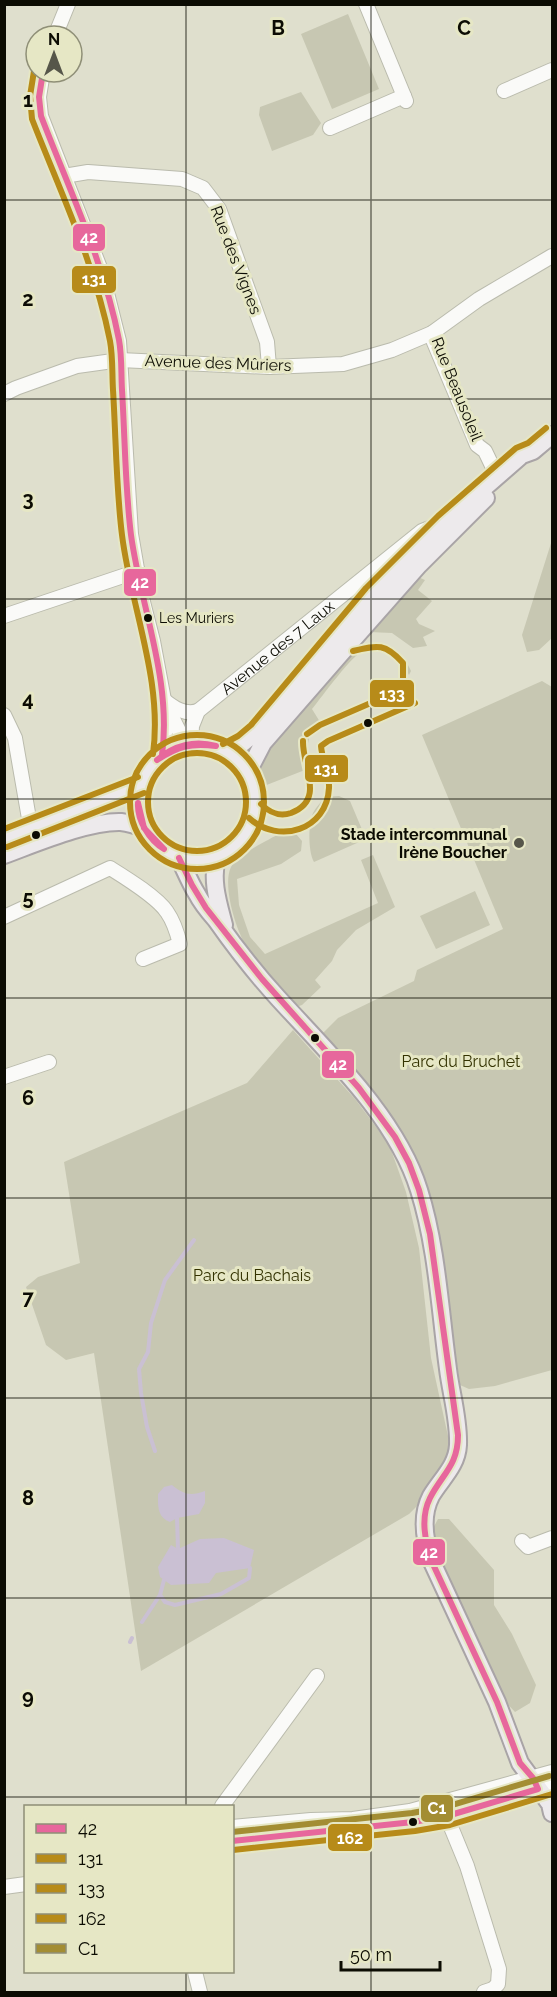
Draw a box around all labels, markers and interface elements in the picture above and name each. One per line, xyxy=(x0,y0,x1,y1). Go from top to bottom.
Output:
text: B xyxy=(271,16,285,40)
text: C xyxy=(457,16,471,40)
north arrow xyxy=(24,24,84,84)
text: N xyxy=(48,30,60,49)
text: 1 xyxy=(23,88,33,112)
street label: Rue des Vignes xyxy=(207,203,265,317)
line badge: 42 xyxy=(72,223,106,252)
text: 42 xyxy=(80,228,98,247)
line badge: 131 xyxy=(71,265,117,294)
text: 131 xyxy=(82,270,106,289)
text: 2 xyxy=(22,287,34,311)
street label: Rue Beausoleil xyxy=(428,334,487,444)
street label: Avenue des Mûriers xyxy=(144,351,292,375)
text: 3 xyxy=(22,487,34,511)
line badge: 42 xyxy=(123,568,157,597)
text: 42 xyxy=(131,573,149,592)
street label: Avenue des 7 Laux xyxy=(217,596,338,698)
place label: Les Muriers xyxy=(159,610,234,626)
marker: Les Muriers xyxy=(142,612,154,624)
line badge: 133 xyxy=(369,679,415,708)
text: 133 xyxy=(379,685,405,704)
text: 4 xyxy=(22,687,34,711)
unlabelled marker xyxy=(362,717,374,729)
line badge: 131 xyxy=(304,754,349,783)
text: 131 xyxy=(314,760,338,779)
place label: Stade intercommunal Irène Boucher xyxy=(341,825,508,862)
unlabelled marker xyxy=(30,829,42,841)
marker: Stade intercommunal Irène Boucher xyxy=(512,836,526,850)
text: 5 xyxy=(22,886,34,910)
unlabelled marker xyxy=(309,1032,321,1044)
line badge: 42 xyxy=(321,1050,355,1079)
park label: Parc du Bruchet xyxy=(402,1052,521,1071)
text: 42 xyxy=(329,1055,347,1074)
text: 6 xyxy=(22,1086,34,1110)
park label: Parc du Bachais xyxy=(193,1266,311,1285)
text: 7 xyxy=(22,1286,34,1310)
text: 8 xyxy=(22,1486,34,1510)
line badge: 42 xyxy=(412,1538,446,1566)
text: 42 xyxy=(420,1543,438,1562)
text: 9 xyxy=(22,1685,34,1709)
line badge: C1 xyxy=(420,1794,454,1823)
text: C1 xyxy=(428,1799,447,1818)
legend xyxy=(24,1805,234,1973)
unlabelled marker xyxy=(407,1816,419,1828)
text: 42 xyxy=(78,1818,97,1839)
line badge: 162 xyxy=(327,1823,373,1852)
text: 162 xyxy=(337,1829,363,1848)
text: 131 xyxy=(78,1848,103,1869)
text: 133 xyxy=(78,1878,105,1899)
text: 162 xyxy=(78,1908,106,1929)
scale bar xyxy=(341,1934,440,1972)
text: C1 xyxy=(78,1938,98,1959)
text: 50 m xyxy=(350,1944,392,1965)

